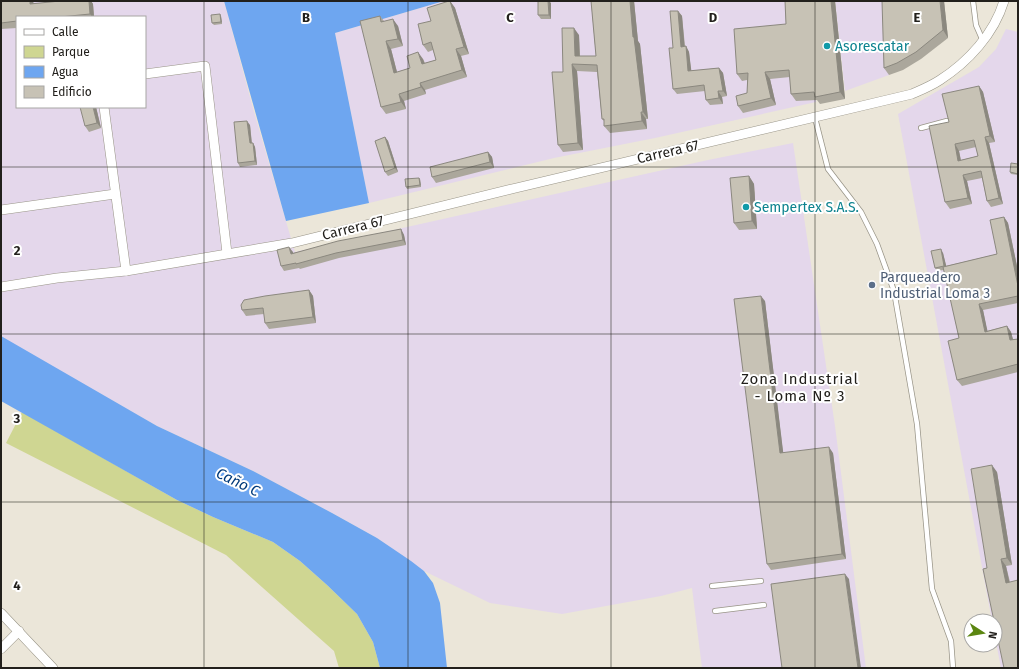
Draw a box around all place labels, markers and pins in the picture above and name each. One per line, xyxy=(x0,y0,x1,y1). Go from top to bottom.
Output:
place label: Asorescatar xyxy=(835,38,910,55)
marker: Asorescatar xyxy=(822,41,832,51)
place label: Sempertex S.A.S. xyxy=(754,199,859,216)
marker: Sempertex S.A.S. xyxy=(741,202,751,212)
place label: Parqueadero Industrial Loma 3 xyxy=(880,269,990,302)
marker: Parqueadero Industrial Loma 3 xyxy=(867,280,877,290)

